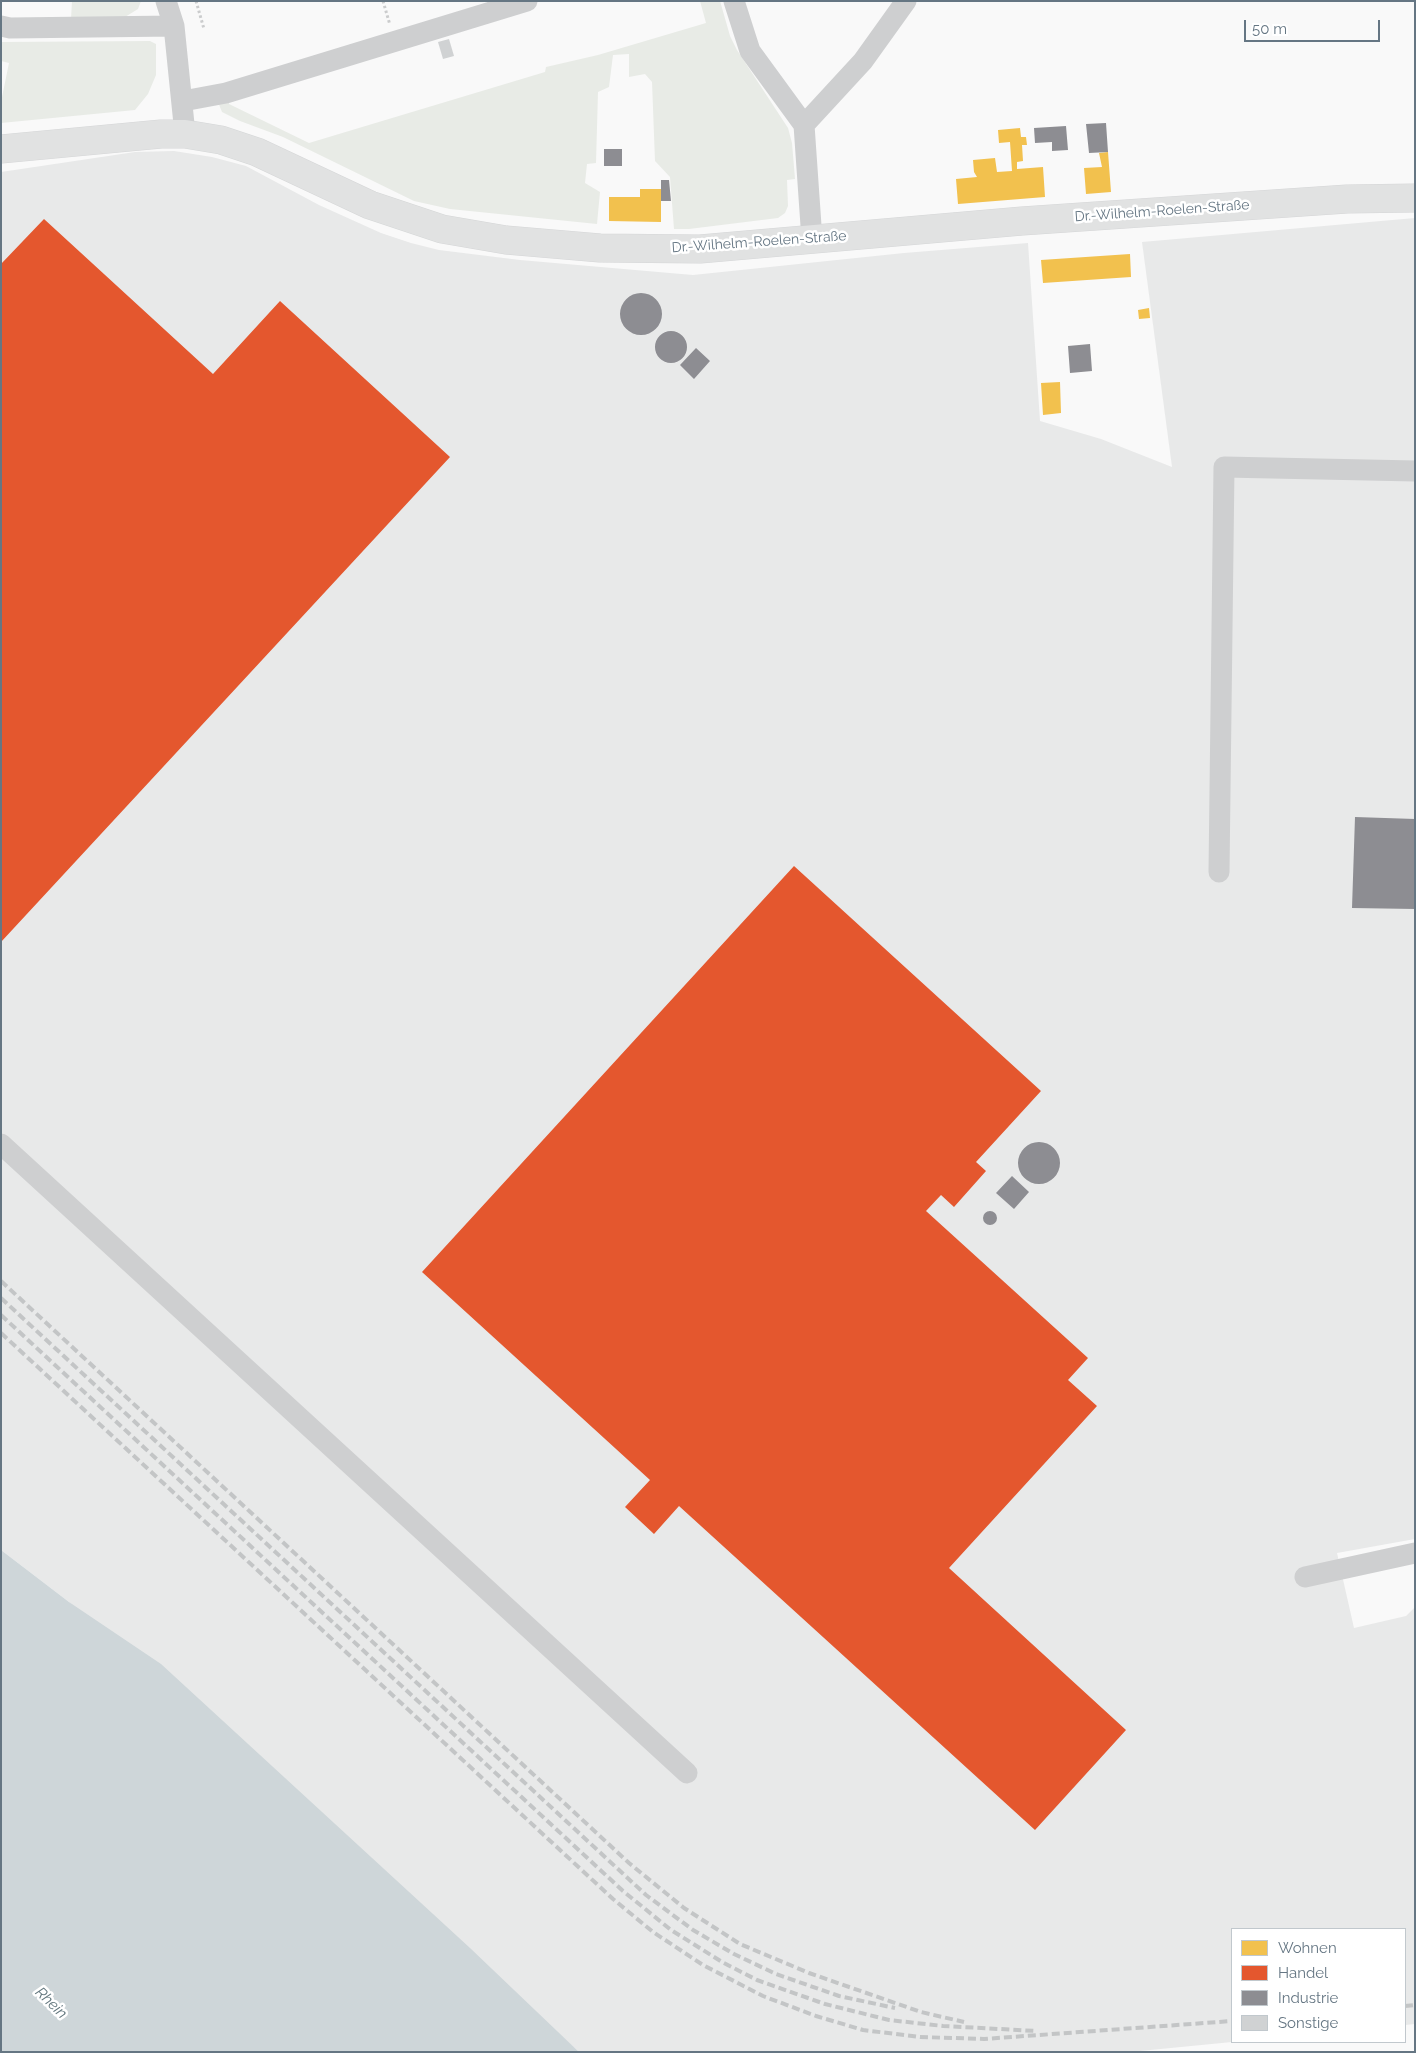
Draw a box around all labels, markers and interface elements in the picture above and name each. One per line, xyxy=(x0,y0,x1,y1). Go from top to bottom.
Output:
scale bar xyxy=(1246,10,1382,42)
text: 50 m xyxy=(1252,20,1287,38)
street label: Dr.-Wilhelm-Roelen-Straße xyxy=(1074,197,1250,225)
street label: Dr.-Wilhelm-Roelen-Straße xyxy=(671,228,847,256)
legend xyxy=(1231,1928,1406,2043)
text: Wohnen xyxy=(1278,1939,1337,1957)
text: Handel xyxy=(1278,1964,1328,1982)
water label: Rhein xyxy=(31,1984,71,2022)
text: Industrie xyxy=(1278,1989,1338,2007)
text: Sonstige xyxy=(1278,2014,1338,2032)

